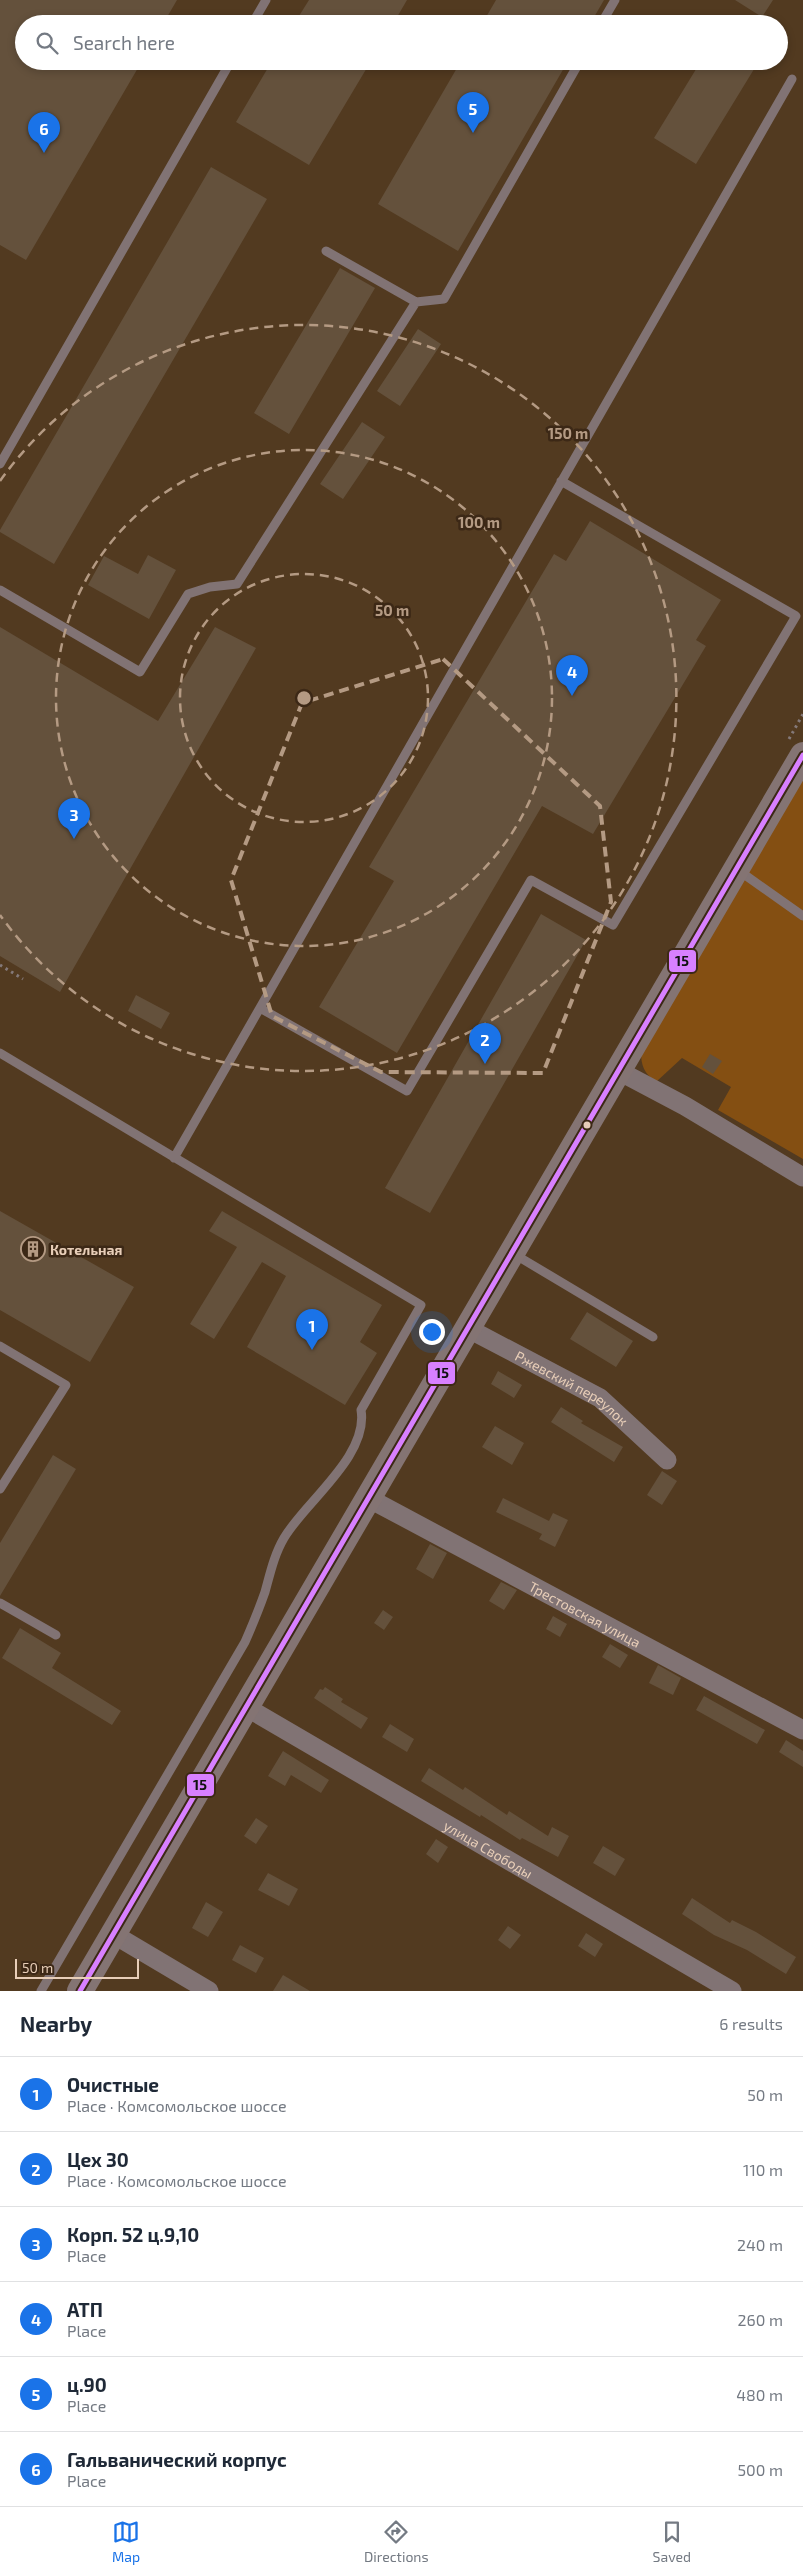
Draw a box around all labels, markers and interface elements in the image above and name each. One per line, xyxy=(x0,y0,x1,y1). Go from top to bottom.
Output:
search box xyxy=(15,15,788,70)
icon: search xyxy=(33,29,61,57)
text: Search here xyxy=(73,31,175,54)
pin: 5 xyxy=(457,92,489,133)
pin: 6 xyxy=(28,112,60,153)
text: 150 m xyxy=(548,424,588,442)
text: 100 m xyxy=(458,513,500,531)
text: 50 m xyxy=(375,601,409,619)
pin: 4 xyxy=(556,655,588,696)
centre of rings xyxy=(295,689,313,707)
pin: 3 xyxy=(58,798,90,839)
line badge: 15 xyxy=(668,949,697,973)
text: 15 xyxy=(675,952,689,969)
pin: 2 xyxy=(469,1023,501,1064)
unlabelled marker xyxy=(582,1120,592,1130)
building icon: Котельная xyxy=(20,1236,46,1262)
place label: Котельная xyxy=(50,1241,122,1258)
pin: 1 xyxy=(296,1309,328,1350)
your location xyxy=(419,1319,445,1345)
street label: Ржевский переулок xyxy=(512,1347,632,1429)
line badge: 15 xyxy=(427,1361,456,1385)
text: 15 xyxy=(435,1364,449,1381)
street label: Трестовская улица xyxy=(526,1577,644,1650)
line badge: 15 xyxy=(186,1773,215,1797)
text: 15 xyxy=(193,1776,207,1793)
street label: улица Свободы xyxy=(441,1816,536,1881)
scale bar xyxy=(15,1956,139,1979)
text: 50 m xyxy=(22,1959,53,1976)
text: Nearby xyxy=(20,2011,92,2036)
text: 6 results xyxy=(719,2014,783,2033)
text: Очистные xyxy=(67,2073,159,2096)
text: 1 xyxy=(33,2085,39,2104)
text: 50 m xyxy=(747,2085,783,2104)
text: Place · Комсомольское шоссе xyxy=(67,2096,287,2115)
text: Цех 30 xyxy=(67,2148,129,2171)
text: 2 xyxy=(31,2160,41,2179)
text: 110 m xyxy=(743,2160,783,2179)
text: Place · Комсомольское шоссе xyxy=(67,2171,287,2190)
text: Корп. 52 ц.9,10 xyxy=(67,2223,199,2246)
text: 3 xyxy=(31,2235,41,2254)
text: 240 m xyxy=(737,2235,783,2254)
text: Place xyxy=(67,2246,106,2265)
text: АТП xyxy=(67,2298,103,2321)
text: 4 xyxy=(31,2310,41,2329)
text: 260 m xyxy=(738,2310,783,2329)
text: Place xyxy=(67,2321,106,2340)
text: ц.90 xyxy=(67,2373,107,2396)
text: 5 xyxy=(32,2385,40,2404)
text: 480 m xyxy=(736,2385,783,2404)
text: Place xyxy=(67,2396,106,2415)
text: Гальванический корпус xyxy=(67,2448,287,2471)
text: 6 xyxy=(31,2460,41,2479)
text: 500 m xyxy=(738,2460,783,2479)
text: Place xyxy=(67,2471,106,2490)
tab: Map xyxy=(112,2518,140,2565)
tab: Directions xyxy=(364,2518,429,2565)
tab: Saved xyxy=(653,2518,691,2565)

